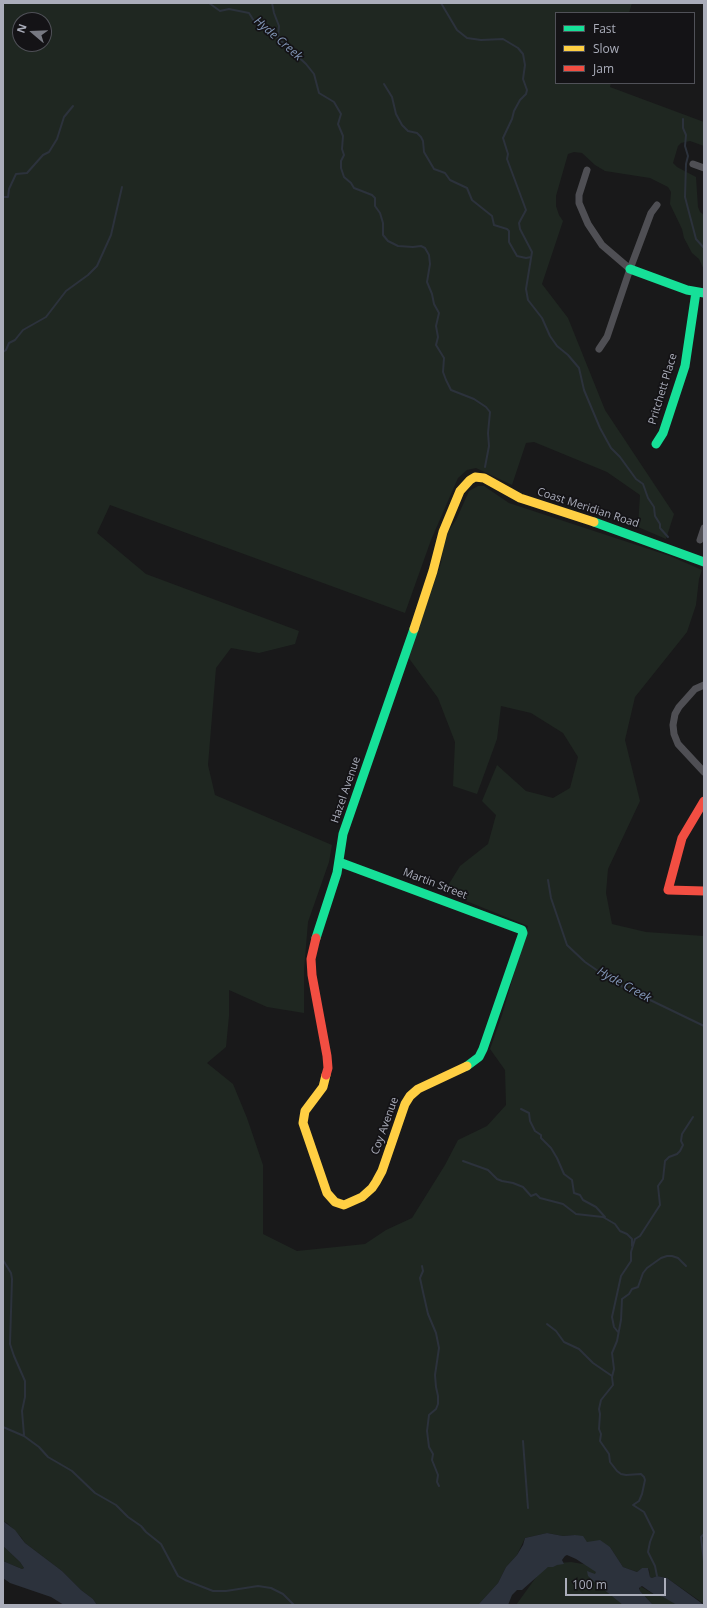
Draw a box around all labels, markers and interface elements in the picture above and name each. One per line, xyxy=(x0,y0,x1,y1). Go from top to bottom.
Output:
north arrow xyxy=(12,12,52,52)
legend xyxy=(555,12,695,84)
water label: Hyde Creek xyxy=(251,14,305,64)
text: Fast xyxy=(593,20,616,37)
text: N xyxy=(13,22,30,35)
text: Slow xyxy=(593,40,619,57)
text: Jam xyxy=(593,60,614,77)
street label: Pritchett Place xyxy=(646,352,680,426)
street label: Coast Meridian Road xyxy=(535,485,641,531)
street label: Hazel Avenue xyxy=(328,755,364,825)
street label: Martin Street xyxy=(401,866,469,902)
water label: Hyde Creek xyxy=(595,964,653,1006)
street label: Coy Avenue xyxy=(369,1095,401,1157)
scale bar xyxy=(567,1570,668,1596)
text: 100 m xyxy=(572,1576,607,1593)

